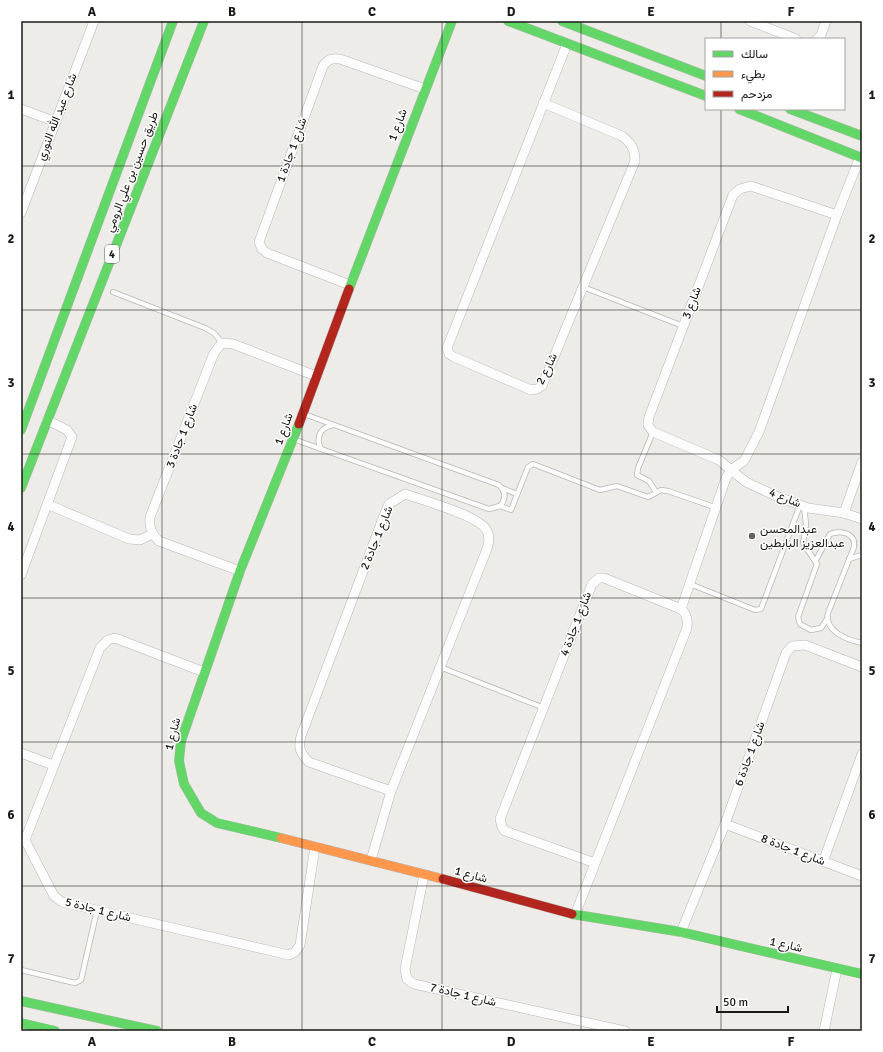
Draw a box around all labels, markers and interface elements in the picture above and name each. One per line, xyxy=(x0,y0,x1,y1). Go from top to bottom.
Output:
text: A xyxy=(88,4,97,20)
text: B xyxy=(228,4,236,20)
text: C xyxy=(368,4,376,20)
text: D xyxy=(507,4,516,20)
text: E xyxy=(647,4,655,20)
text: F xyxy=(788,4,795,20)
legend xyxy=(705,38,845,110)
text: سالك xyxy=(741,47,768,62)
text: بطيء xyxy=(741,67,765,84)
street label: شارع عبد الله النوري xyxy=(33,71,82,163)
text: 1 xyxy=(7,87,15,103)
text: مزدحم xyxy=(741,87,772,102)
text: 1 xyxy=(868,87,876,103)
street label: شارع 1 xyxy=(385,107,412,144)
street label: طريق حسين بن علي الرومي xyxy=(102,109,164,235)
street label: شارع 1 جادة 1 xyxy=(273,116,312,185)
text: 2 xyxy=(7,231,15,247)
text: 2 xyxy=(868,231,876,247)
road number: 4 xyxy=(105,245,119,263)
street label: شارع 3 xyxy=(679,285,706,322)
street label: شارع 2 xyxy=(533,351,562,388)
text: 3 xyxy=(7,375,15,391)
text: 3 xyxy=(868,375,876,391)
street label: شارع 1 جادة 3 xyxy=(163,402,202,471)
street label: شارع 1 xyxy=(271,411,298,448)
street label: شارع 4 xyxy=(766,485,803,512)
street label: شارع 1 جادة 2 xyxy=(357,504,398,572)
text: 4 xyxy=(7,519,15,535)
text: 4 xyxy=(868,519,876,535)
place label: عبدالمحسن عبدالعزيز البابطين xyxy=(760,522,845,551)
marker: عبدالمحسن عبدالعزيز البابطين xyxy=(747,531,757,541)
street label: شارع 1 جادة 4 xyxy=(557,590,596,659)
text: 5 xyxy=(7,663,15,679)
text: 5 xyxy=(868,663,876,679)
street label: شارع 1 xyxy=(162,716,185,752)
street label: شارع 1 جادة 6 xyxy=(731,720,770,789)
text: 6 xyxy=(7,807,15,823)
text: 6 xyxy=(868,807,876,823)
street label: شارع 1 جادة 8 xyxy=(758,831,827,870)
street label: شارع 1 xyxy=(453,863,489,888)
street label: شارع 1 جادة 5 xyxy=(63,895,133,926)
street label: شارع 1 xyxy=(768,934,804,957)
text: 7 xyxy=(7,951,15,967)
text: 7 xyxy=(868,951,876,967)
street label: شارع 1 جادة 7 xyxy=(428,980,498,1011)
scale bar xyxy=(717,988,788,1014)
text: 50 m xyxy=(723,995,748,1010)
text: A xyxy=(88,1034,97,1050)
text: B xyxy=(228,1034,236,1050)
text: C xyxy=(368,1034,376,1050)
text: D xyxy=(507,1034,516,1050)
text: E xyxy=(647,1034,655,1050)
text: F xyxy=(788,1034,795,1050)

